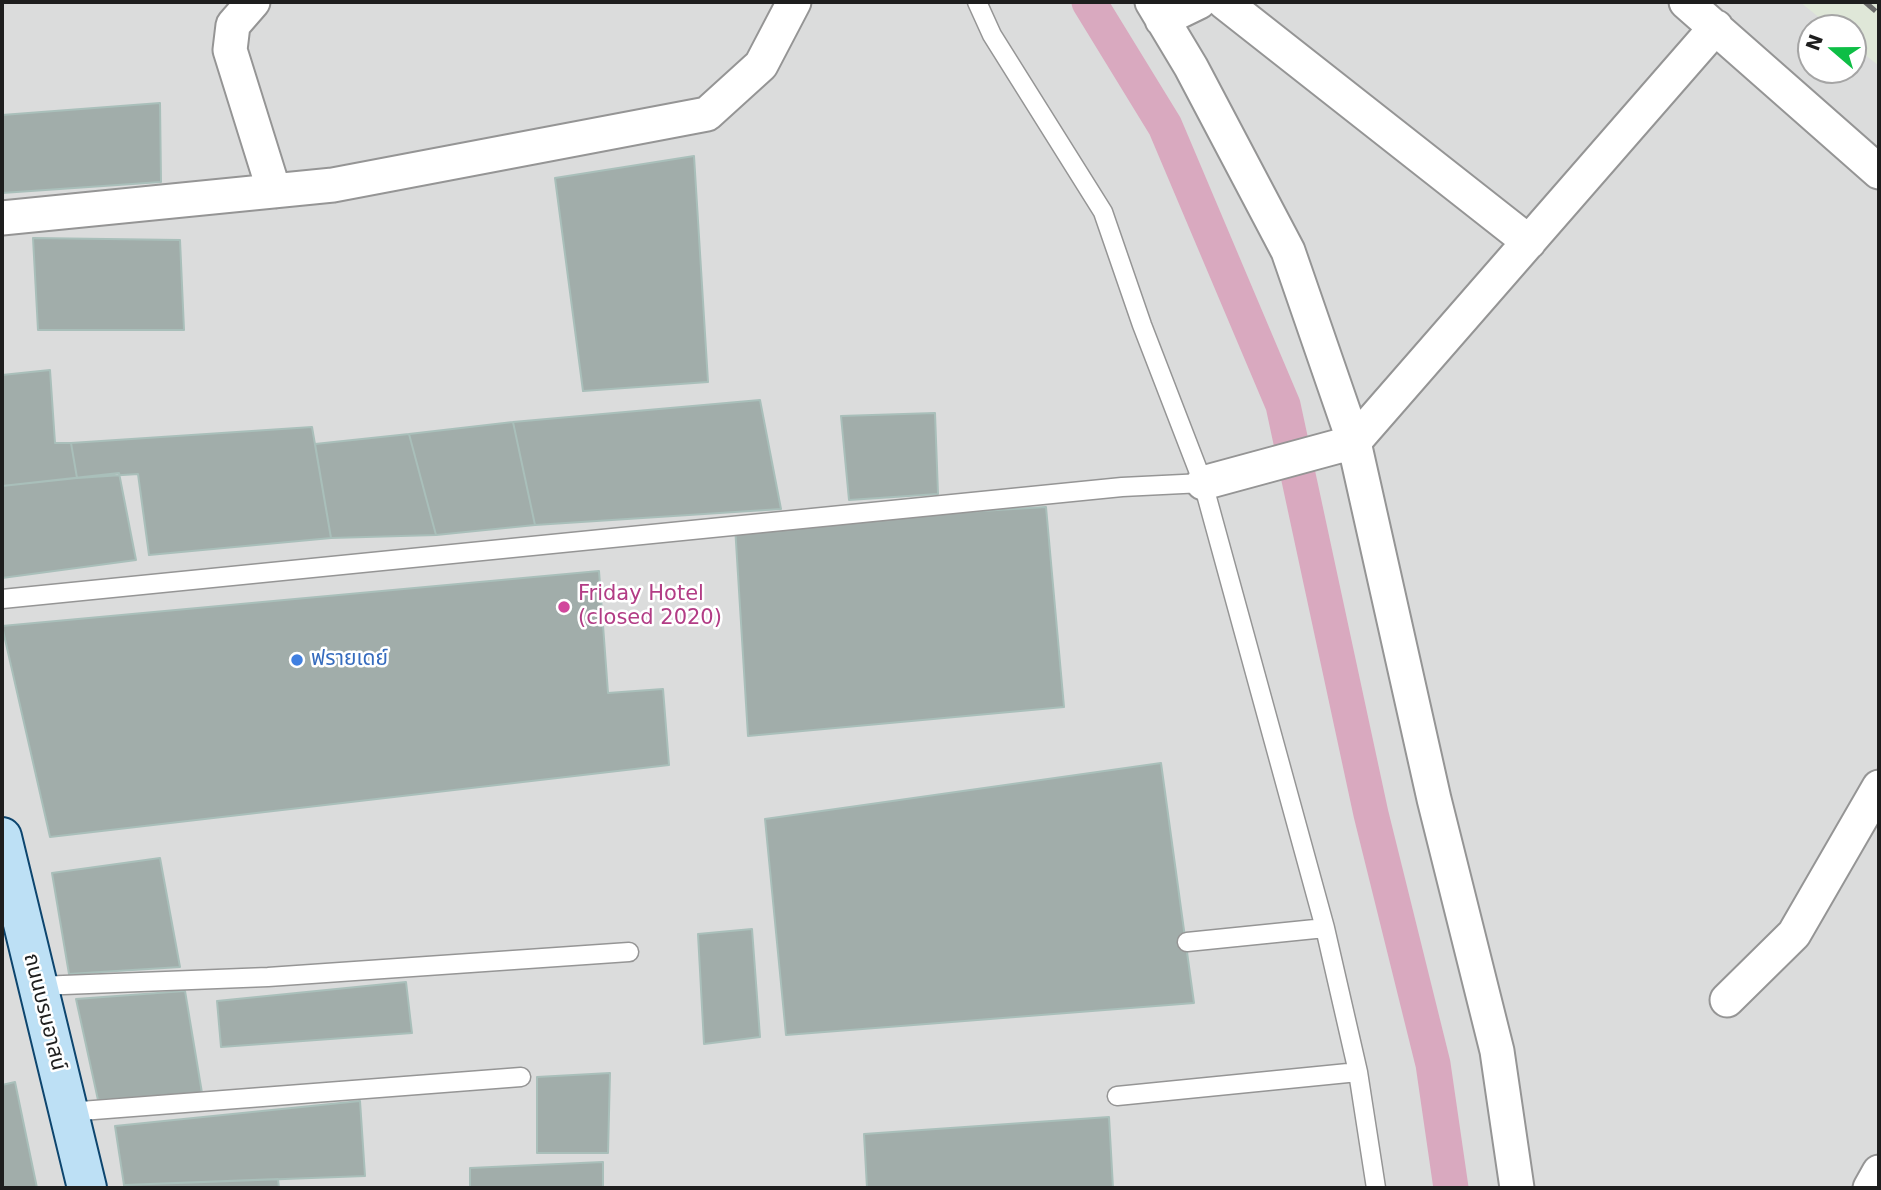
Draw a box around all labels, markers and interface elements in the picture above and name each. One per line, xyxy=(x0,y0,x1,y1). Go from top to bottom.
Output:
north arrow xyxy=(1797,14,1867,84)
text: N xyxy=(1801,31,1827,54)
place label: Friday Hotel (closed 2020) xyxy=(578,582,722,632)
marker: Friday Hotel (closed 2020) xyxy=(556,599,572,615)
place label: ฟรายเดย์ xyxy=(311,647,388,673)
marker: ฟรายเดย์ xyxy=(289,652,305,668)
street label: ถนนบรมอาสน์ xyxy=(17,951,71,1073)

